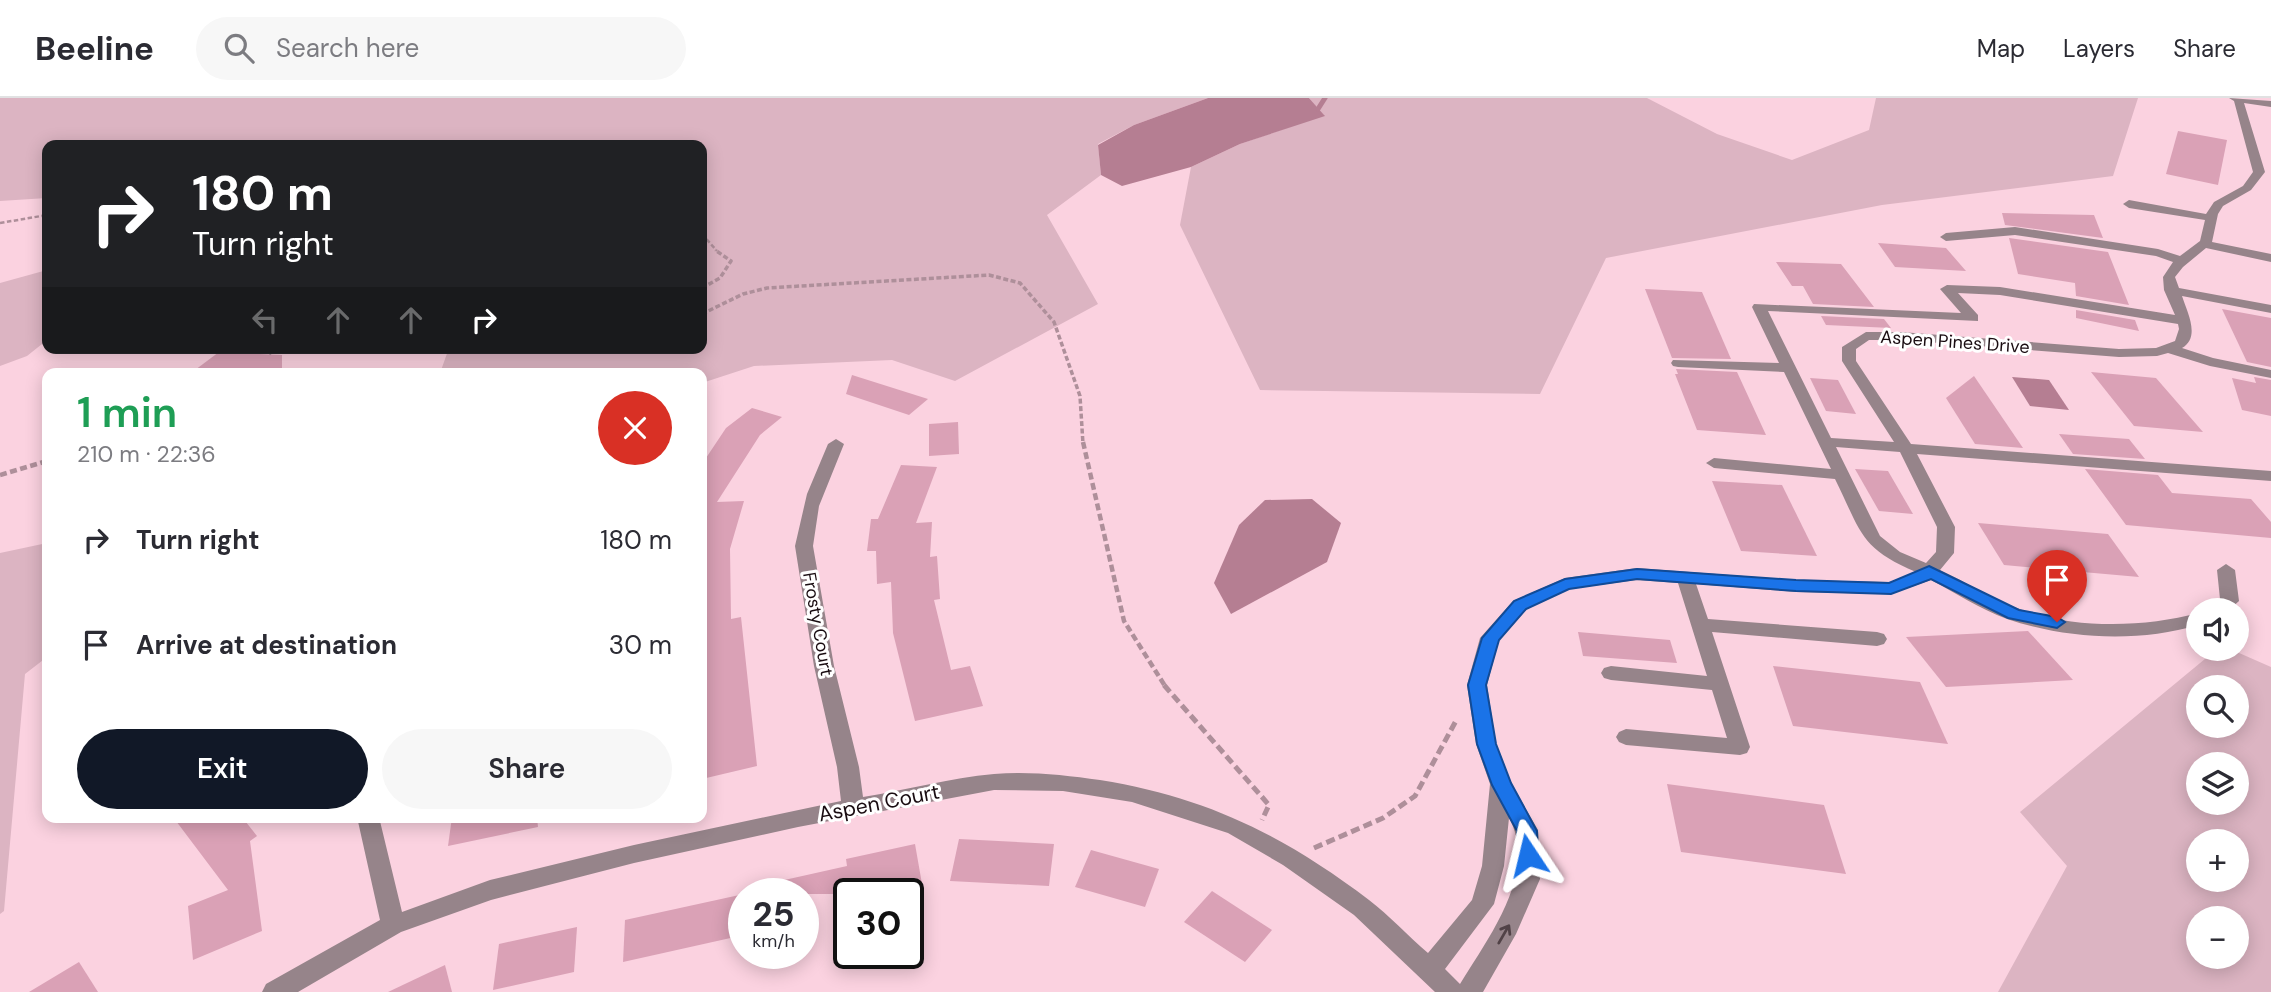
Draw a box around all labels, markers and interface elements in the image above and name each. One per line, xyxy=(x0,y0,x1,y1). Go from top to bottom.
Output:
search box xyxy=(196,17,686,80)
text: Beeline xyxy=(35,27,154,70)
icon: search xyxy=(220,29,258,67)
text: Search here xyxy=(276,31,419,65)
text: Map xyxy=(1977,33,2025,64)
text: Layers xyxy=(2063,33,2135,64)
text: Share xyxy=(2173,33,2236,64)
text: 180 m xyxy=(192,161,333,225)
icon: right xyxy=(77,168,168,259)
text: Turn right xyxy=(192,223,334,265)
icon: left xyxy=(246,301,284,339)
icon: ahead xyxy=(319,301,357,339)
icon: ahead xyxy=(392,301,430,339)
icon: right xyxy=(465,301,503,339)
street label: Aspen Pines Drive xyxy=(1880,325,2030,359)
text: 1 min xyxy=(77,385,177,440)
button: close xyxy=(598,391,672,465)
text: 210 m · 22:36 xyxy=(77,439,216,469)
icon: right xyxy=(77,521,115,559)
text: Turn right xyxy=(136,523,260,557)
text: 180 m xyxy=(600,523,672,557)
pin xyxy=(2027,550,2087,622)
icon: arrive xyxy=(2038,561,2076,599)
street label: Frosty Court xyxy=(797,570,839,678)
map controls xyxy=(2186,598,2249,969)
button: sound xyxy=(2186,598,2249,661)
icon: arrive xyxy=(77,626,115,664)
text: Arrive at destination xyxy=(136,628,397,662)
text: 30 m xyxy=(609,628,672,662)
button: search xyxy=(2186,675,2249,738)
button: Exit xyxy=(77,729,368,809)
button: Share xyxy=(382,729,672,809)
button: layers xyxy=(2186,752,2249,815)
street label: Aspen Court xyxy=(816,778,942,828)
position arrow xyxy=(1491,818,1565,892)
button: + xyxy=(2186,829,2249,892)
speed limit sign: 30 xyxy=(833,878,924,969)
text: 25 xyxy=(753,891,794,937)
button: − xyxy=(2186,906,2249,969)
one-way arrow xyxy=(1497,924,1511,944)
text: km/h xyxy=(752,929,795,953)

